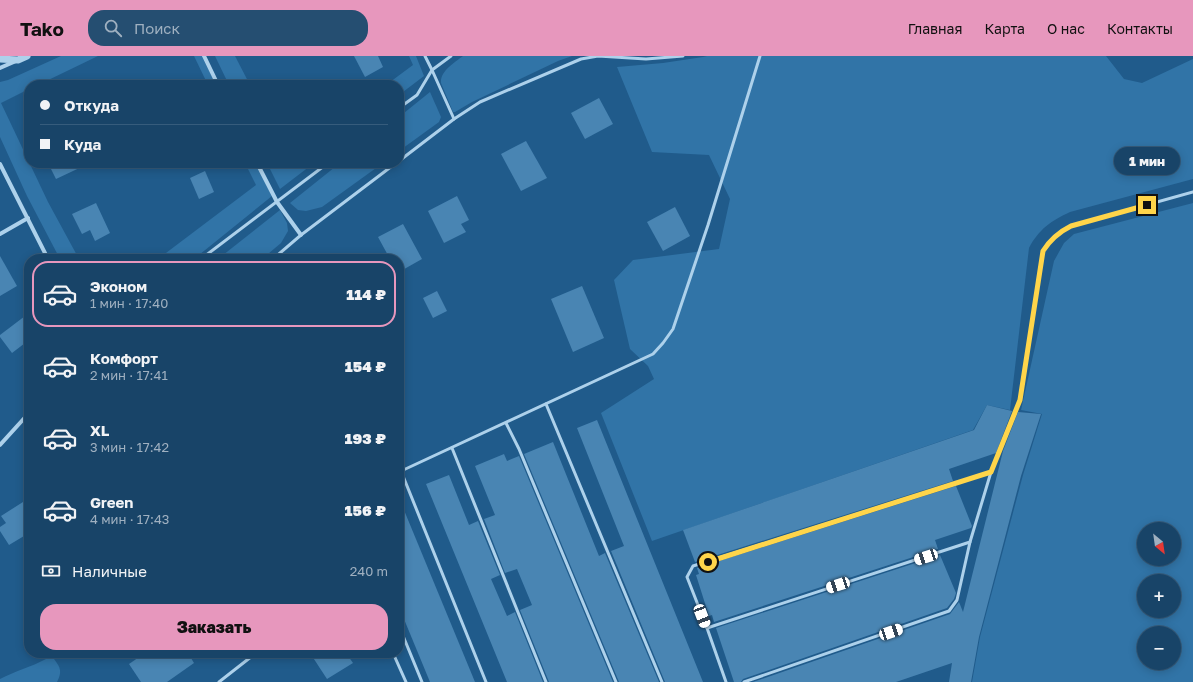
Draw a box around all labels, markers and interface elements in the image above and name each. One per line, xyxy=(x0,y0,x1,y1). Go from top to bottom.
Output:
search box xyxy=(88,10,368,46)
text: Tako xyxy=(20,17,64,40)
icon: search xyxy=(102,17,124,39)
text: Поиск xyxy=(134,19,180,37)
text: Главная xyxy=(908,20,962,37)
text: Карта xyxy=(984,20,1025,37)
text: О нас xyxy=(1047,20,1085,37)
text: Контакты xyxy=(1107,20,1173,37)
text: Откуда xyxy=(64,96,119,114)
text: Куда xyxy=(64,135,101,153)
callout: 1 мин xyxy=(1114,147,1180,175)
text: 1 мин xyxy=(1129,153,1165,169)
route end xyxy=(1138,196,1156,214)
icon: car xyxy=(42,276,78,312)
text: Эконом xyxy=(90,277,147,295)
text: 114 ₽ xyxy=(346,285,386,303)
text: 1 мин · 17:40 xyxy=(90,295,168,311)
icon: car xyxy=(42,348,78,384)
text: Комфорт xyxy=(90,349,158,367)
text: 154 ₽ xyxy=(345,357,386,375)
text: 2 мин · 17:41 xyxy=(90,367,168,383)
icon: car xyxy=(42,420,78,456)
text: XL xyxy=(90,421,109,439)
text: 193 ₽ xyxy=(345,429,386,447)
text: 3 мин · 17:42 xyxy=(90,439,169,455)
icon: car xyxy=(42,492,78,528)
text: Green xyxy=(90,493,133,511)
text: 156 ₽ xyxy=(345,501,386,519)
text: 4 мин · 17:43 xyxy=(90,511,169,527)
north arrow xyxy=(1137,522,1181,566)
map controls xyxy=(1137,522,1181,670)
car xyxy=(913,548,939,566)
route start xyxy=(699,553,717,571)
icon: cash xyxy=(40,560,62,582)
text: Наличные xyxy=(72,562,147,580)
text: 240 m xyxy=(350,563,388,579)
button: + xyxy=(1137,574,1181,618)
car xyxy=(825,576,851,594)
car xyxy=(692,603,712,629)
button: Заказать xyxy=(40,604,388,650)
car xyxy=(878,622,904,642)
button: − xyxy=(1137,626,1181,670)

